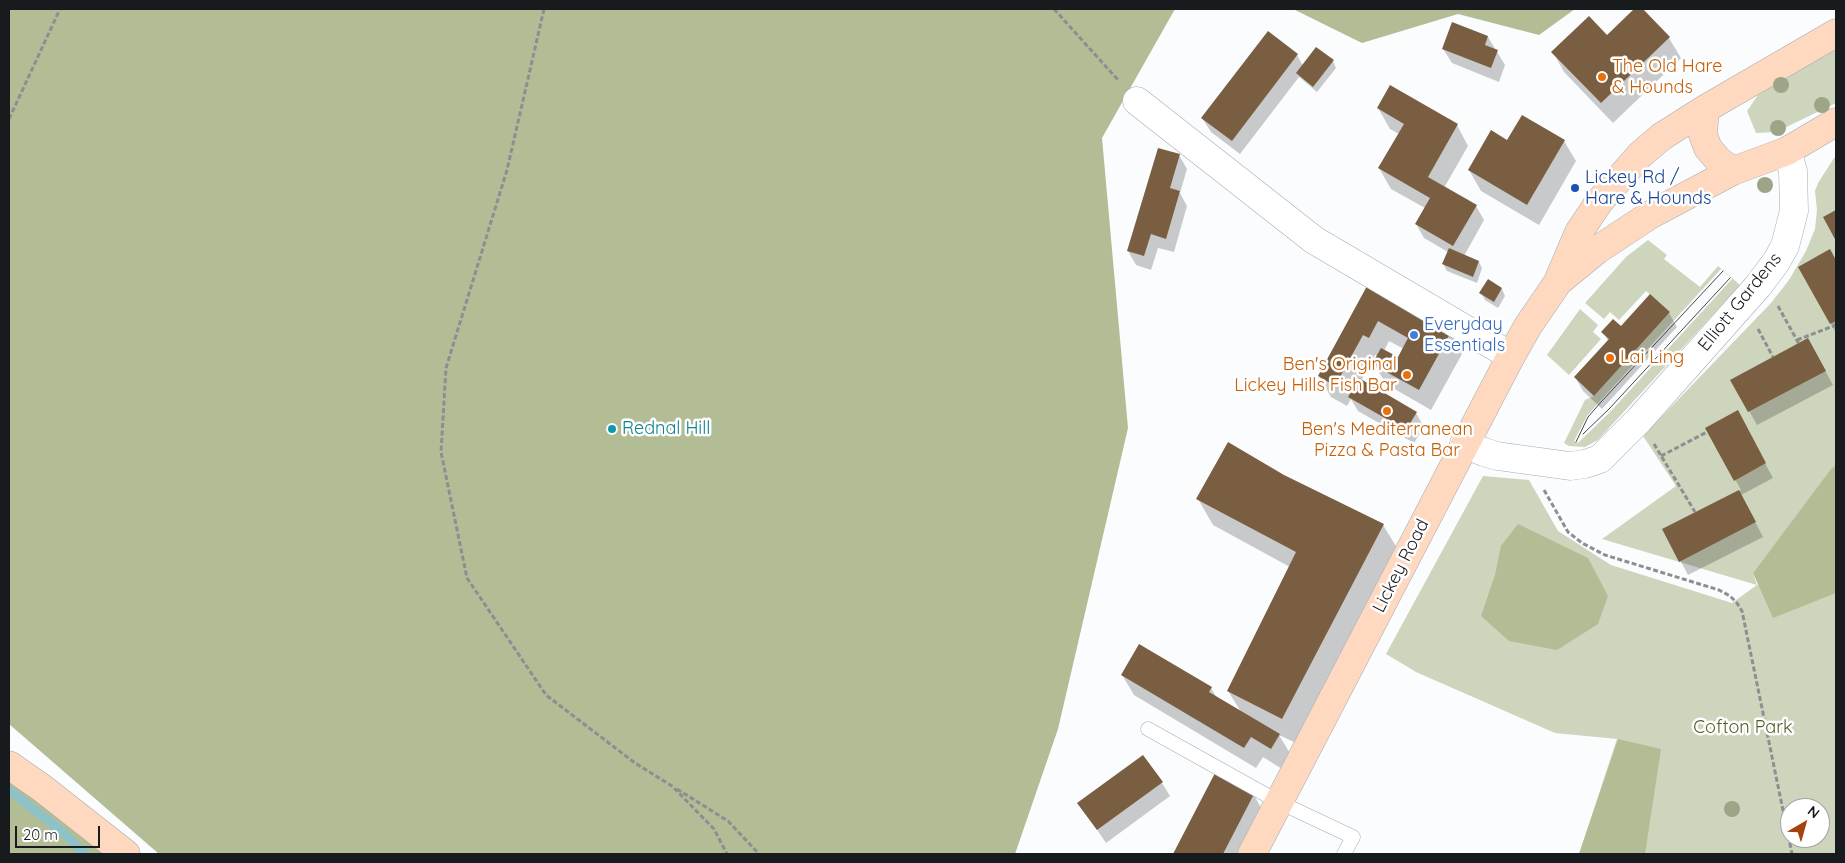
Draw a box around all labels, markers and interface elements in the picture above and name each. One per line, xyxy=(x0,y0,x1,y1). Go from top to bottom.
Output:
place label: The Old Hare & Hounds xyxy=(1612,56,1722,98)
marker: The Old Hare & Hounds xyxy=(1596,71,1608,83)
place label: Lickey Rd / Hare & Hounds xyxy=(1585,167,1711,210)
marker: Lickey Rd / Hare & Hounds xyxy=(1569,182,1581,194)
street label: Elliott Gardens xyxy=(1694,248,1786,356)
place label: Everyday Essentials xyxy=(1424,314,1505,356)
marker: Everyday Essentials xyxy=(1408,329,1420,341)
place label: Lai Ling xyxy=(1620,347,1684,369)
marker: Lai Ling xyxy=(1604,352,1616,364)
place label: Ben's Original Lickey Hills Fish Bar xyxy=(1234,354,1397,396)
marker: Ben's Original Lickey Hills Fish Bar xyxy=(1401,369,1413,381)
marker: Ben's Mediterranean Pizza & Pasta Bar xyxy=(1381,405,1393,417)
place label: Rednal Hill xyxy=(622,418,711,440)
place label: Ben's Mediterranean Pizza & Pasta Bar xyxy=(1301,419,1473,462)
marker: Rednal Hill xyxy=(606,423,618,435)
street label: Lickey Road xyxy=(1368,516,1434,616)
park label: Cofton Park xyxy=(1693,717,1793,739)
north arrow xyxy=(1780,798,1830,848)
text: N xyxy=(1804,802,1823,822)
scale bar xyxy=(18,816,102,848)
text: 20 m xyxy=(23,825,58,844)

